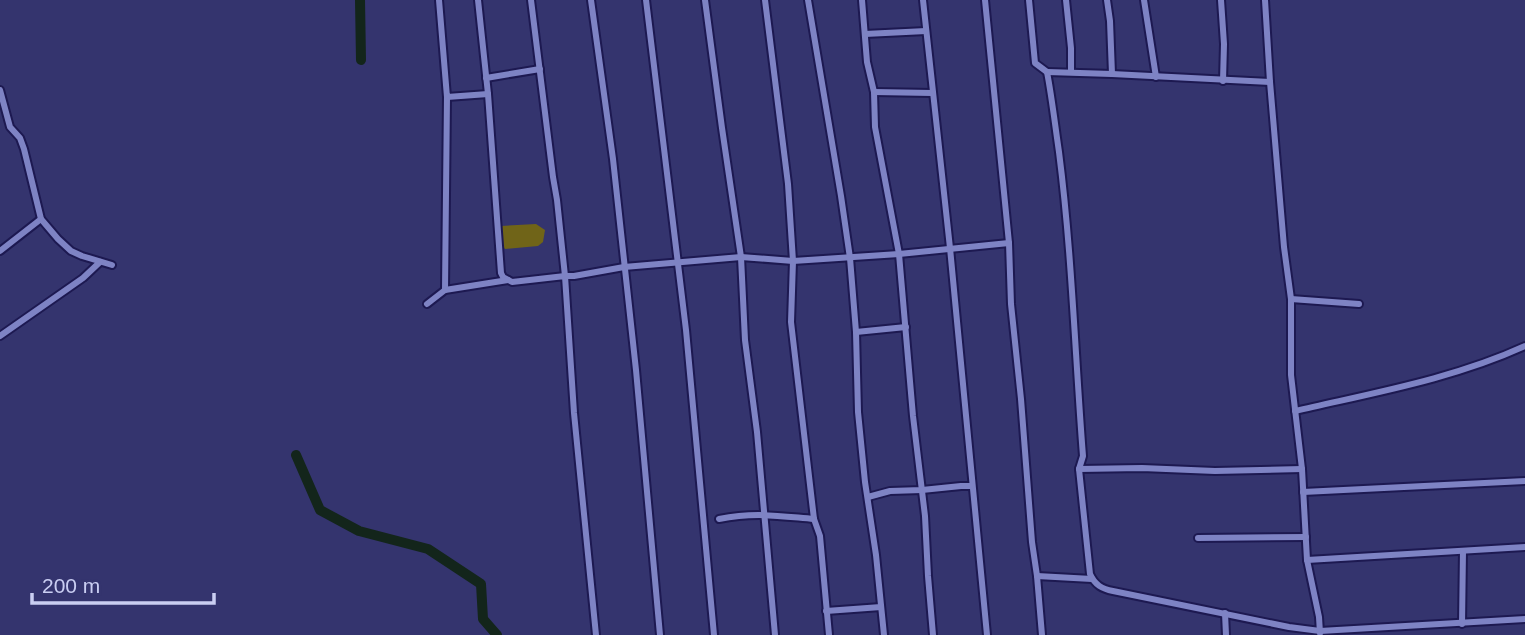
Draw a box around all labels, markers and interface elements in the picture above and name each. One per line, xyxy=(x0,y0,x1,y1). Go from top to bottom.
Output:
scale bar xyxy=(32,562,214,606)
text: 200 m xyxy=(42,574,100,597)

